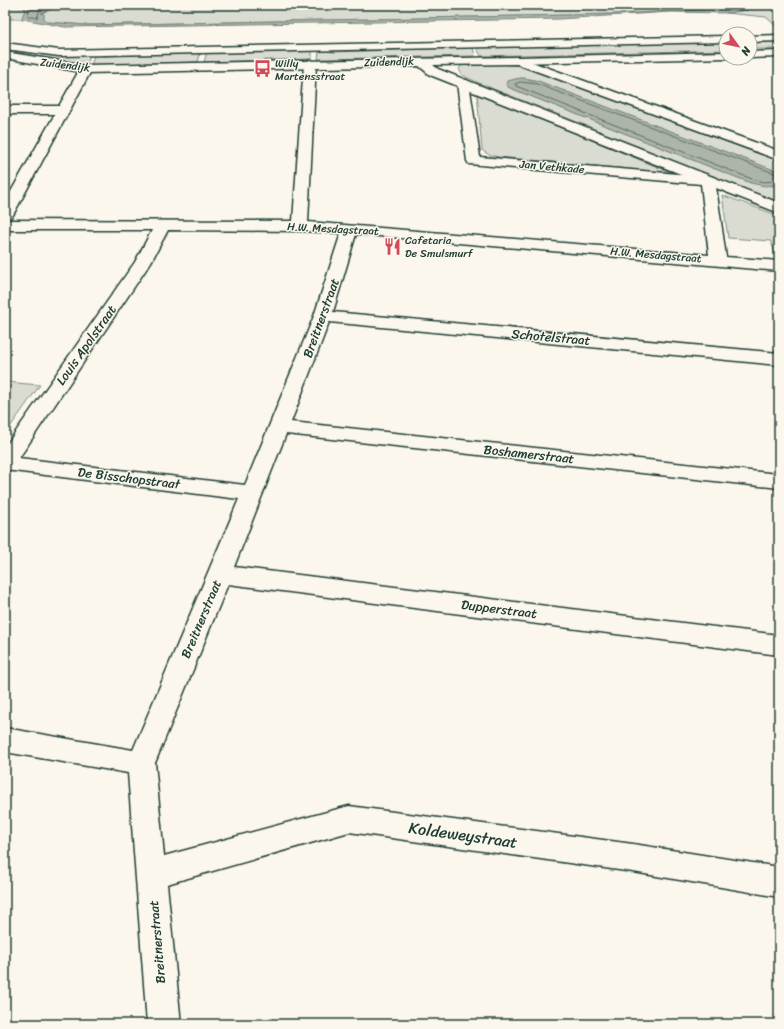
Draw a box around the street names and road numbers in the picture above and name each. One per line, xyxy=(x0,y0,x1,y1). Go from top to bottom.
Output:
street label: Zuidendijk xyxy=(364,52,415,72)
street label: Zuidendijk xyxy=(39,53,91,78)
street label: Jan Vethkade xyxy=(518,155,586,179)
street label: H.W. Mesdagstraat xyxy=(287,217,379,241)
street label: H.W. Mesdagstraat xyxy=(609,242,703,268)
street label: Breitnerstraat xyxy=(296,275,346,361)
street label: Louis Apolstraat xyxy=(50,300,123,390)
street label: Schotelstraat xyxy=(511,322,592,352)
street label: Boshamerstraat xyxy=(483,438,576,470)
street label: De Bisschopstraat xyxy=(77,460,182,496)
street label: Breitnerstraat xyxy=(174,576,228,662)
street label: Dupperstraat xyxy=(460,593,539,625)
street label: Koldeweystraat xyxy=(407,813,519,857)
street label: Breitnerstraat xyxy=(142,899,172,985)

